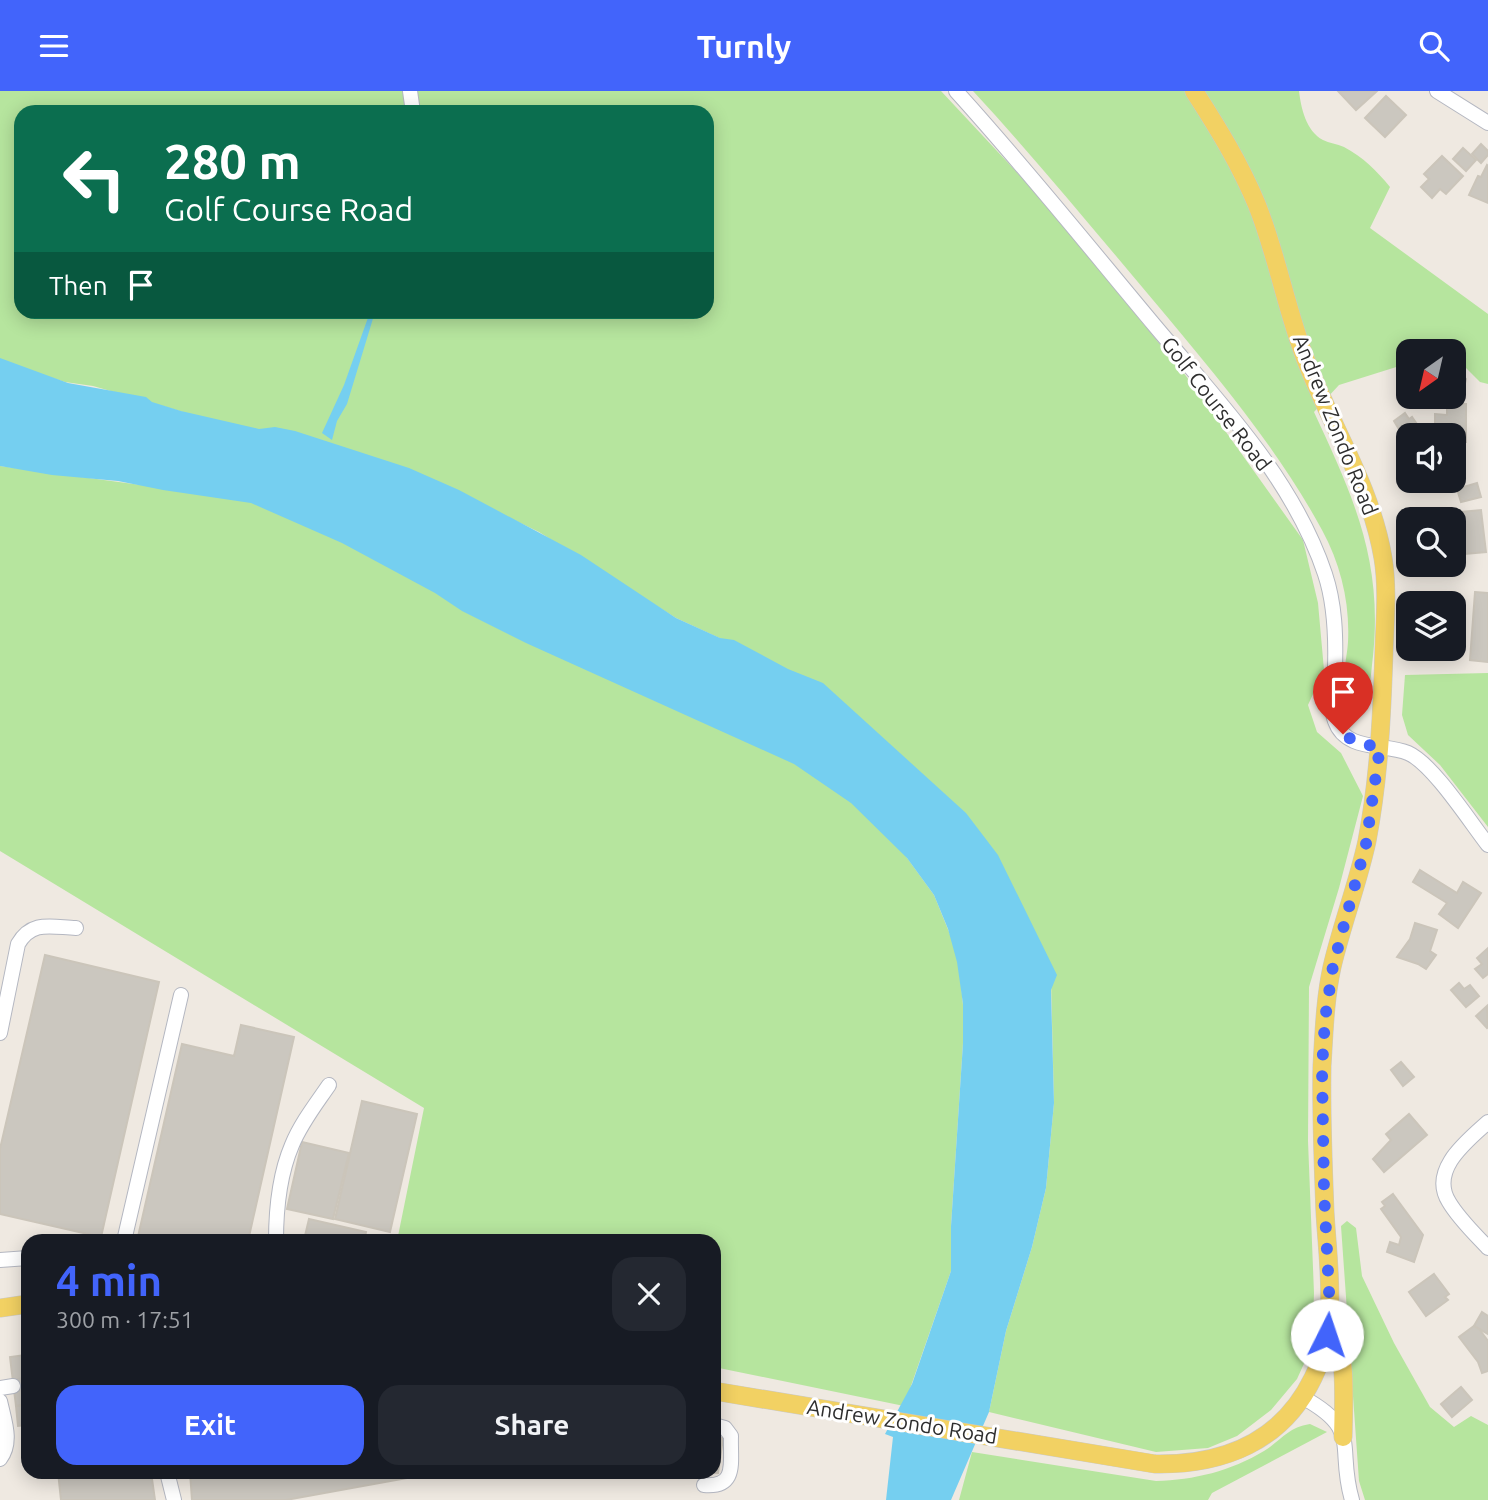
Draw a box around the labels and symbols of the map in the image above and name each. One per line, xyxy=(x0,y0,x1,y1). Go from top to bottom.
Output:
street label: Andrew Zondo Road xyxy=(1289,331,1383,518)
street label: Golf Course Road xyxy=(1157,332,1277,475)
north arrow xyxy=(1396,339,1466,409)
pin xyxy=(1313,662,1373,734)
position arrow xyxy=(1290,1298,1364,1372)
street label: Andrew Zondo Road xyxy=(805,1394,999,1448)

